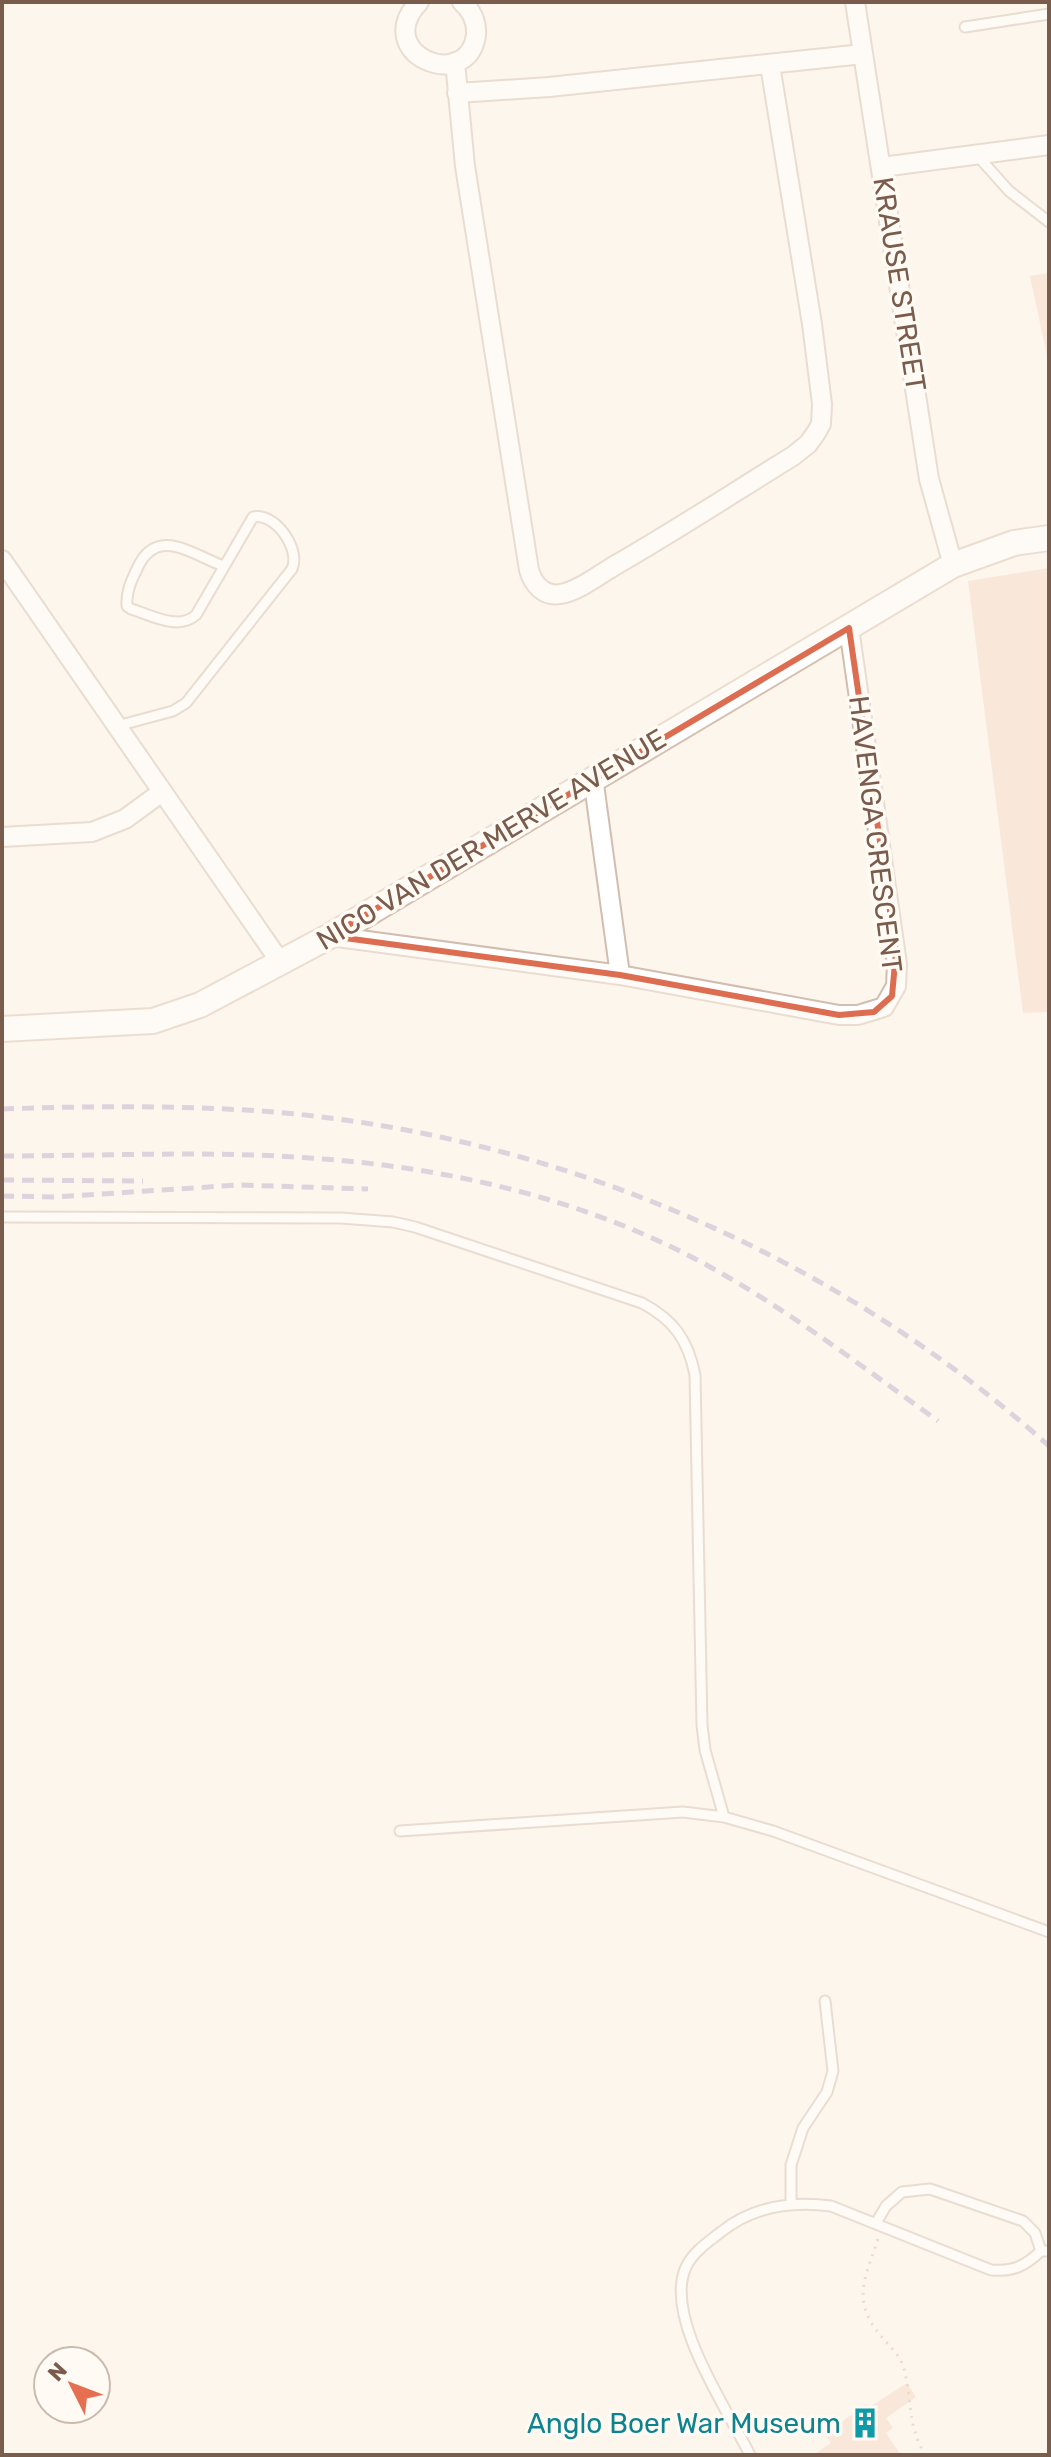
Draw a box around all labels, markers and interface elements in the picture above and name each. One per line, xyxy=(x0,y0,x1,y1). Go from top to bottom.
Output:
street label: KRAUSE STREET xyxy=(866,175,933,393)
street label: HAVENGA CRESCENT xyxy=(842,694,909,974)
street label: NICO VAN DER MERVE AVENUE xyxy=(311,722,672,957)
north arrow xyxy=(32,2345,112,2425)
text: N xyxy=(42,2357,73,2387)
building icon: Anglo Boer War Museum xyxy=(848,2406,882,2440)
place label: Anglo Boer War Museum xyxy=(527,2407,841,2440)

